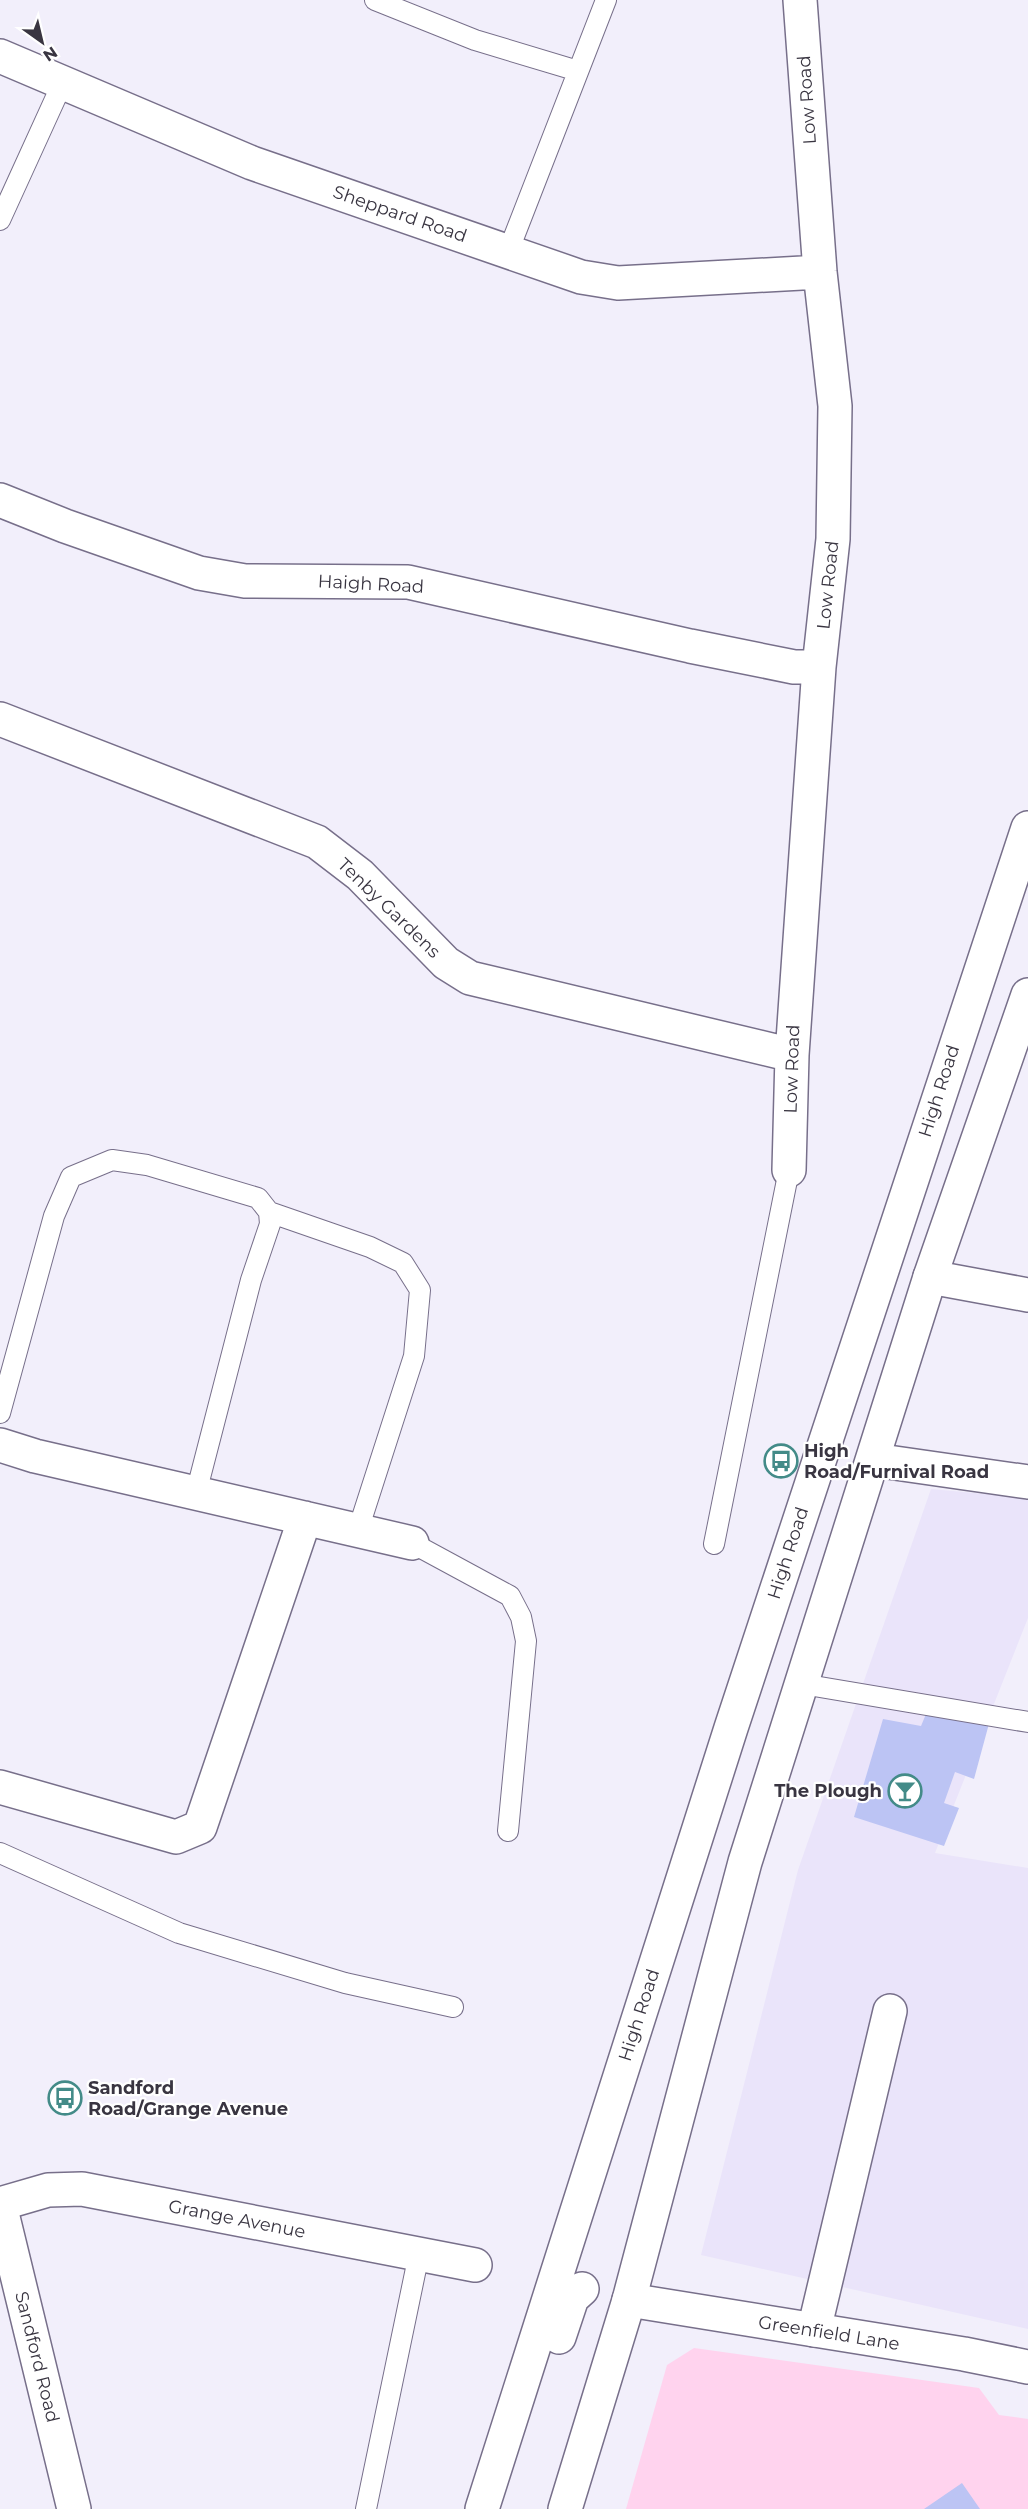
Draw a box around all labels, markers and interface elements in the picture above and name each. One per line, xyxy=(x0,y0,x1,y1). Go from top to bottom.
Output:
north arrow xyxy=(12,12,72,72)
text: N xyxy=(39,43,61,66)
street label: Low Road xyxy=(793,55,821,145)
street label: Sheppard Road xyxy=(330,181,470,247)
street label: Low Road xyxy=(812,540,844,630)
street label: Haigh Road xyxy=(317,570,425,598)
street label: Tenby Gardens xyxy=(333,853,445,963)
street label: Low Road xyxy=(779,1024,805,1114)
street label: High Road xyxy=(914,1042,964,1140)
place label: High Road/Furnival Road xyxy=(804,1440,989,1483)
bus stop icon: High Road/Furnival Road xyxy=(763,1443,799,1479)
street label: High Road xyxy=(763,1504,813,1602)
bar icon: The Plough xyxy=(887,1773,923,1809)
place label: The Plough xyxy=(774,1780,882,1802)
street label: High Road xyxy=(614,1966,664,2064)
place label: Sandford Road/Grange Avenue xyxy=(88,2077,288,2120)
bus stop icon: Sandford Road/Grange Avenue xyxy=(47,2080,83,2116)
street label: Grange Avenue xyxy=(167,2195,307,2243)
street label: Sandford Road xyxy=(10,2289,64,2425)
street label: Greenfield Lane xyxy=(757,2311,901,2355)

